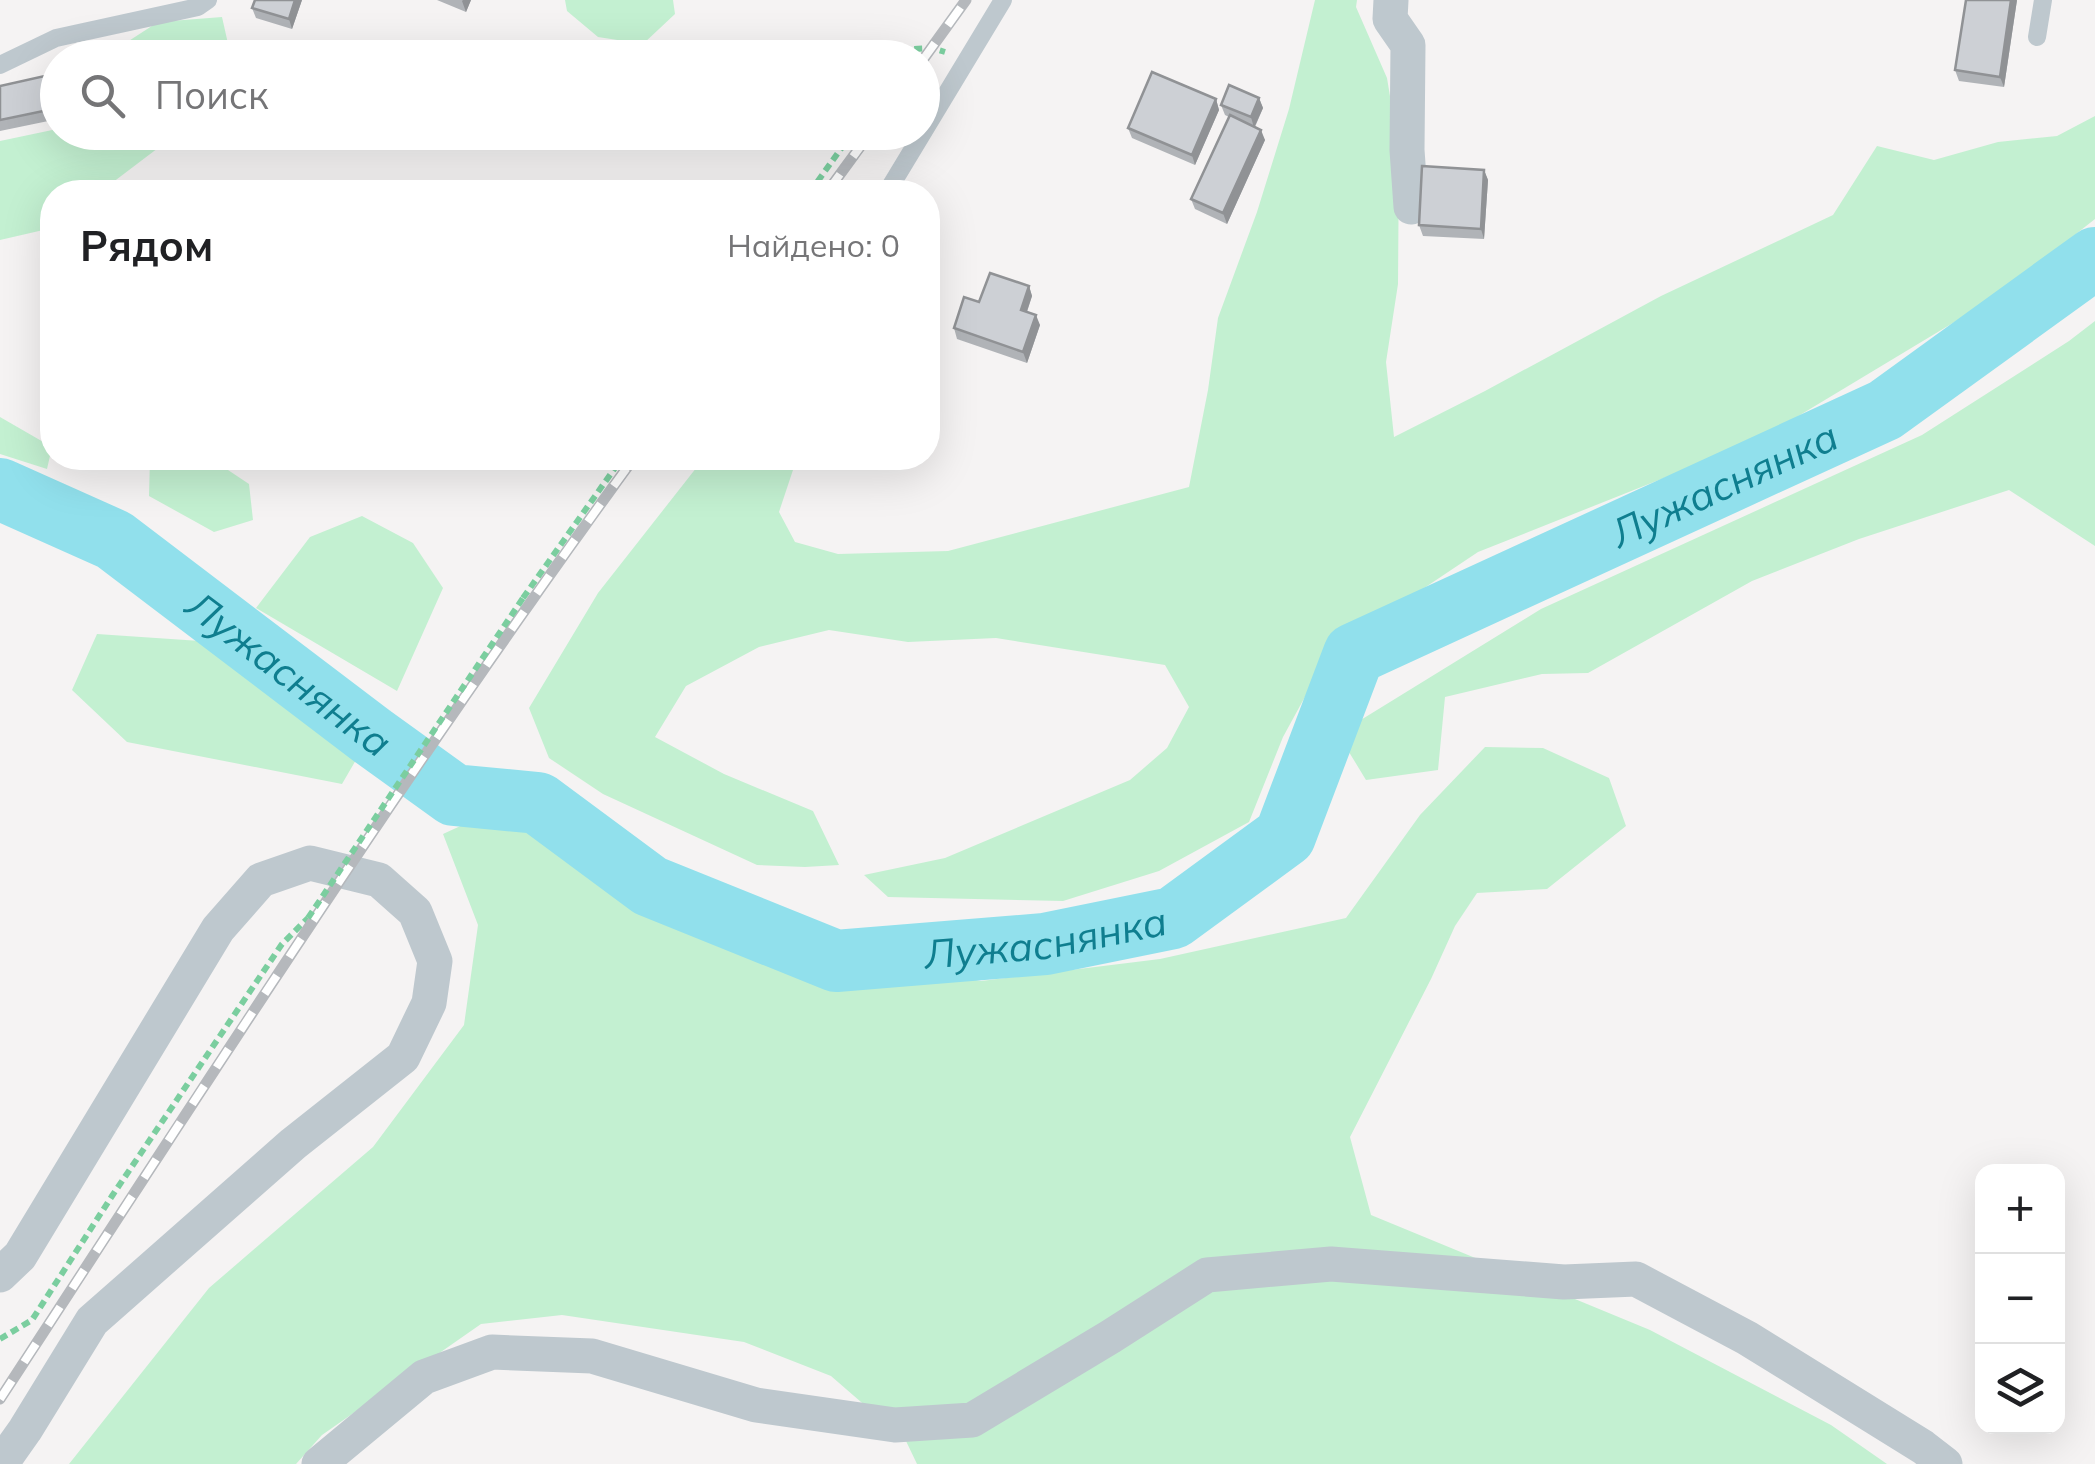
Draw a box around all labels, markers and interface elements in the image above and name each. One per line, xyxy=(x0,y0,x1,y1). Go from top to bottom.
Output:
search box xyxy=(40,40,940,150)
icon: search xyxy=(75,68,130,123)
text: Поиск xyxy=(155,71,268,119)
text: Рядом xyxy=(80,219,213,272)
text: Найдено: 0 xyxy=(727,225,900,265)
water label: Лужаснянка xyxy=(1601,410,1845,558)
water label: Лужаснянка xyxy=(176,579,402,767)
water label: Лужаснянка xyxy=(921,895,1171,979)
map controls xyxy=(1975,1164,2065,1434)
button: + xyxy=(1975,1164,2065,1254)
button: − xyxy=(1975,1254,2065,1344)
button: layers xyxy=(1975,1344,2065,1434)

